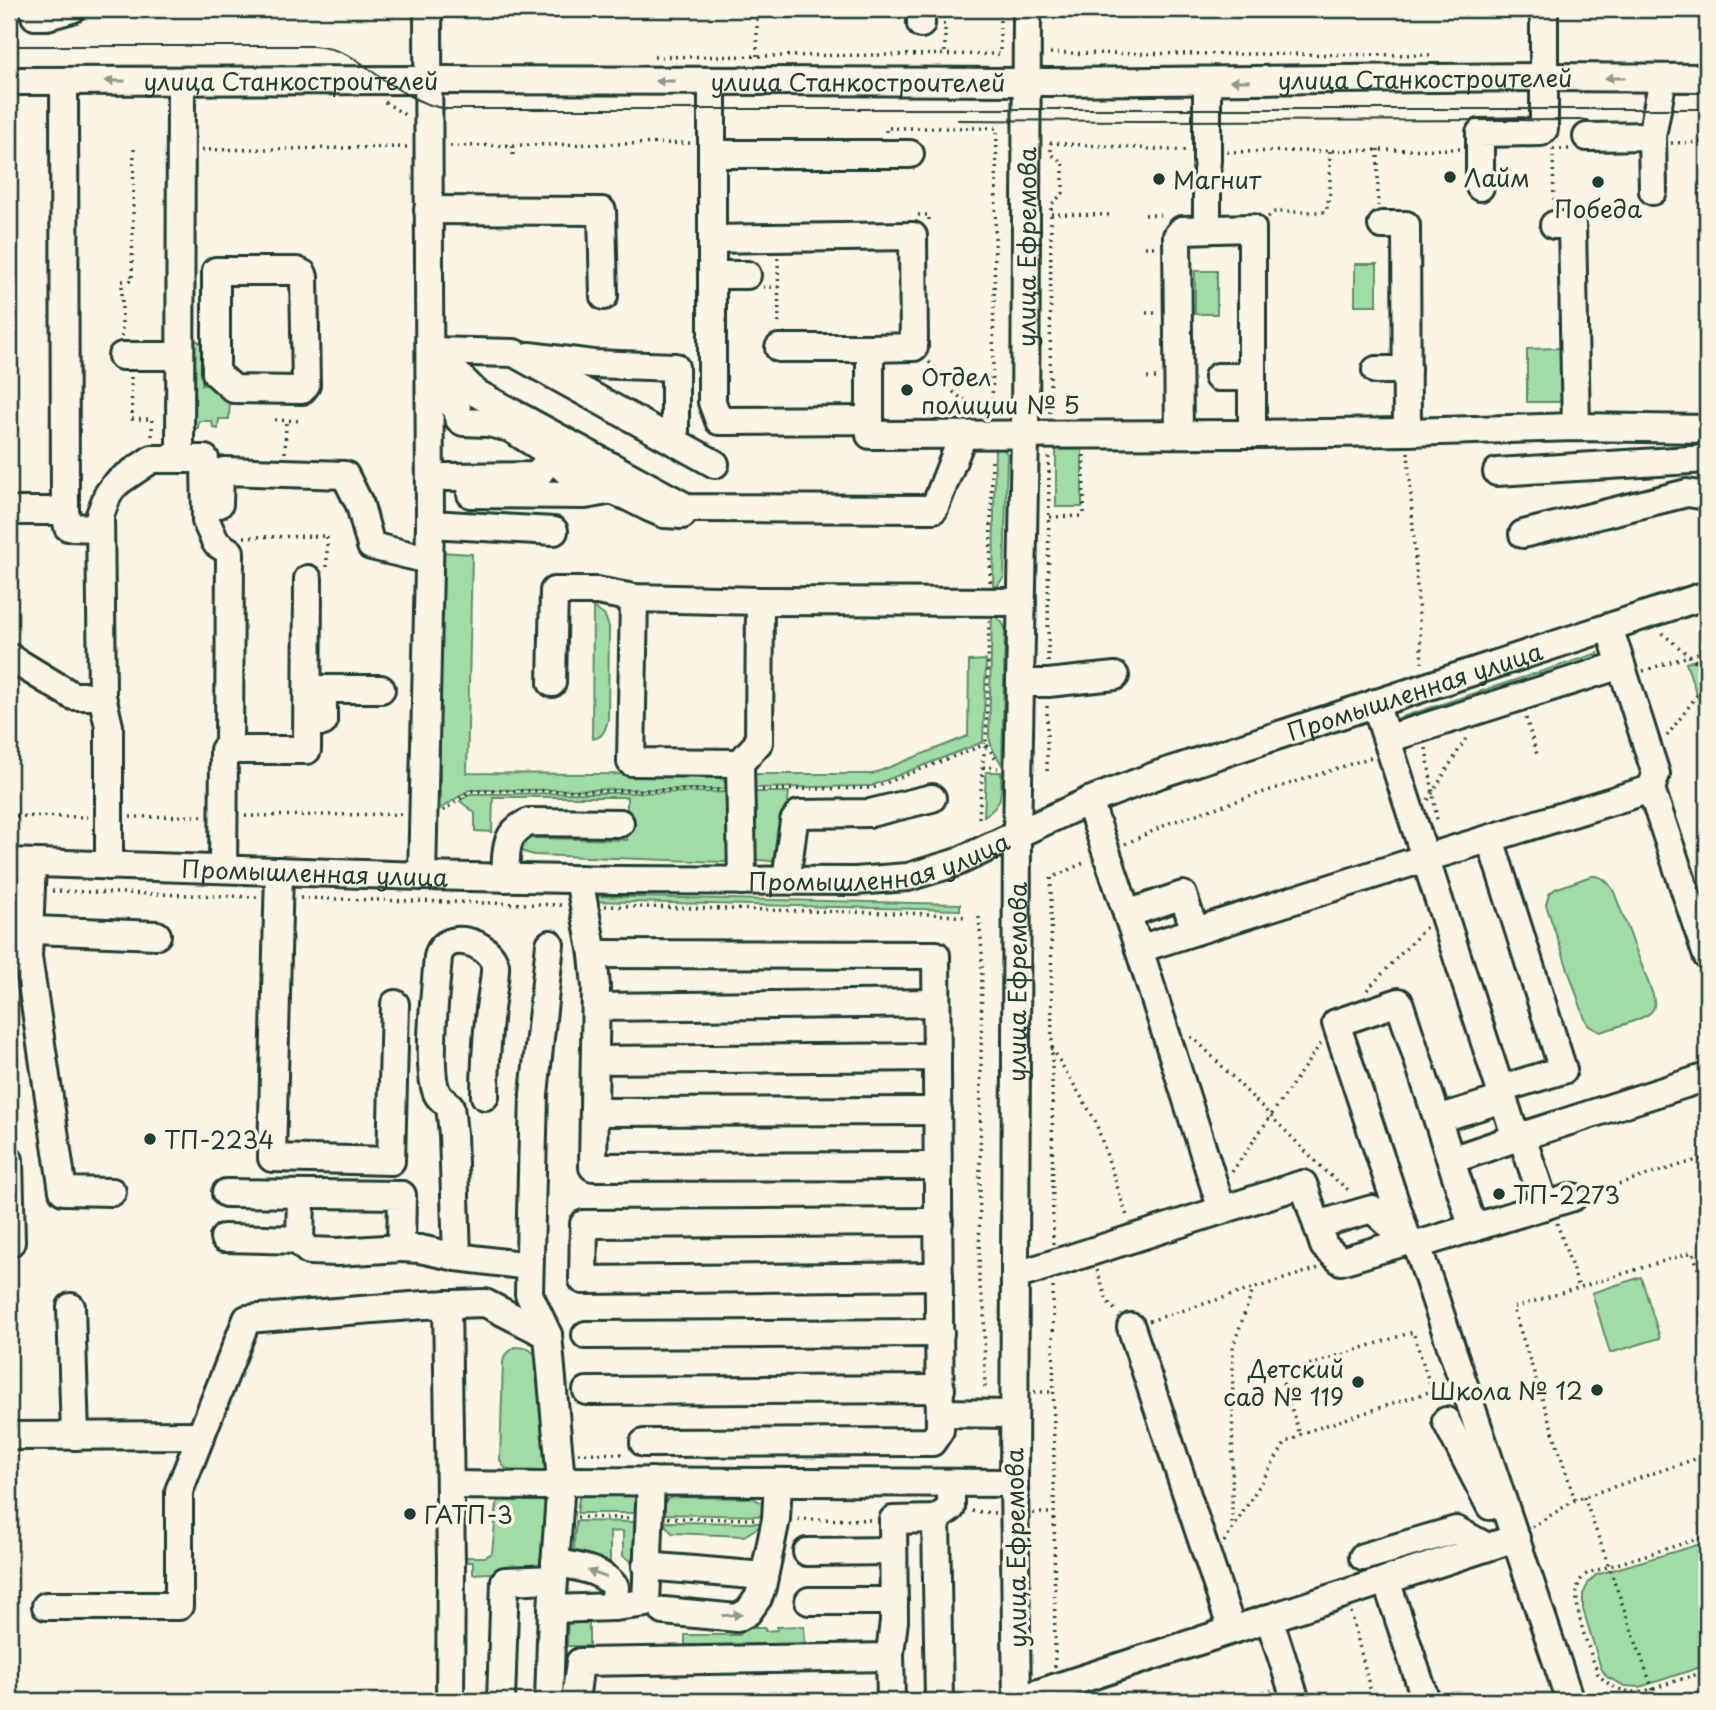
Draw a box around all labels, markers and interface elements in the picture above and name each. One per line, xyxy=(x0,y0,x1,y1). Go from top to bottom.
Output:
street label: улица Станкостроителей xyxy=(1277,59,1572,98)
street label: улица Станкостроителей xyxy=(144,62,438,99)
street label: улица Станкостроителей xyxy=(711,63,1005,100)
one-way arrow xyxy=(1603,72,1625,84)
one-way arrow xyxy=(104,75,126,87)
one-way arrow xyxy=(654,75,676,87)
one-way arrow xyxy=(1229,75,1251,87)
street label: улица Ефремова xyxy=(1007,147,1044,347)
place label: Лайм xyxy=(1464,159,1530,195)
place label: Магнит xyxy=(1173,161,1262,197)
marker: Лайм xyxy=(1442,169,1458,185)
marker: Магнит xyxy=(1151,171,1167,187)
marker: Победа xyxy=(1590,174,1606,190)
place label: Победа xyxy=(1554,190,1642,226)
place label: Отдел полиции № 5 xyxy=(921,358,1080,422)
marker: Отдел полиции № 5 xyxy=(899,382,915,398)
street label: Промышленная улица xyxy=(1282,632,1547,749)
street label: Промышленная улица xyxy=(748,822,1015,899)
street label: Промышленная улица xyxy=(181,850,448,895)
street label: улица Ефремова xyxy=(998,882,1035,1082)
place label: ТП-2234 xyxy=(164,1121,274,1157)
marker: ТП-2234 xyxy=(142,1131,158,1147)
place label: ТП-2273 xyxy=(1513,1176,1620,1212)
marker: ТП-2273 xyxy=(1491,1186,1507,1202)
place label: Детский сад № 119 xyxy=(1223,1350,1344,1414)
place label: Школа № 12 xyxy=(1430,1372,1583,1408)
marker: Детский сад № 119 xyxy=(1350,1374,1366,1390)
marker: Школа № 12 xyxy=(1589,1382,1605,1398)
street label: улица Ефремова xyxy=(995,1448,1035,1648)
place label: ГАТП-3 xyxy=(424,1496,513,1532)
marker: ГАТП-3 xyxy=(402,1506,418,1522)
one-way arrow xyxy=(586,1568,607,1579)
one-way arrow xyxy=(721,1610,743,1621)

